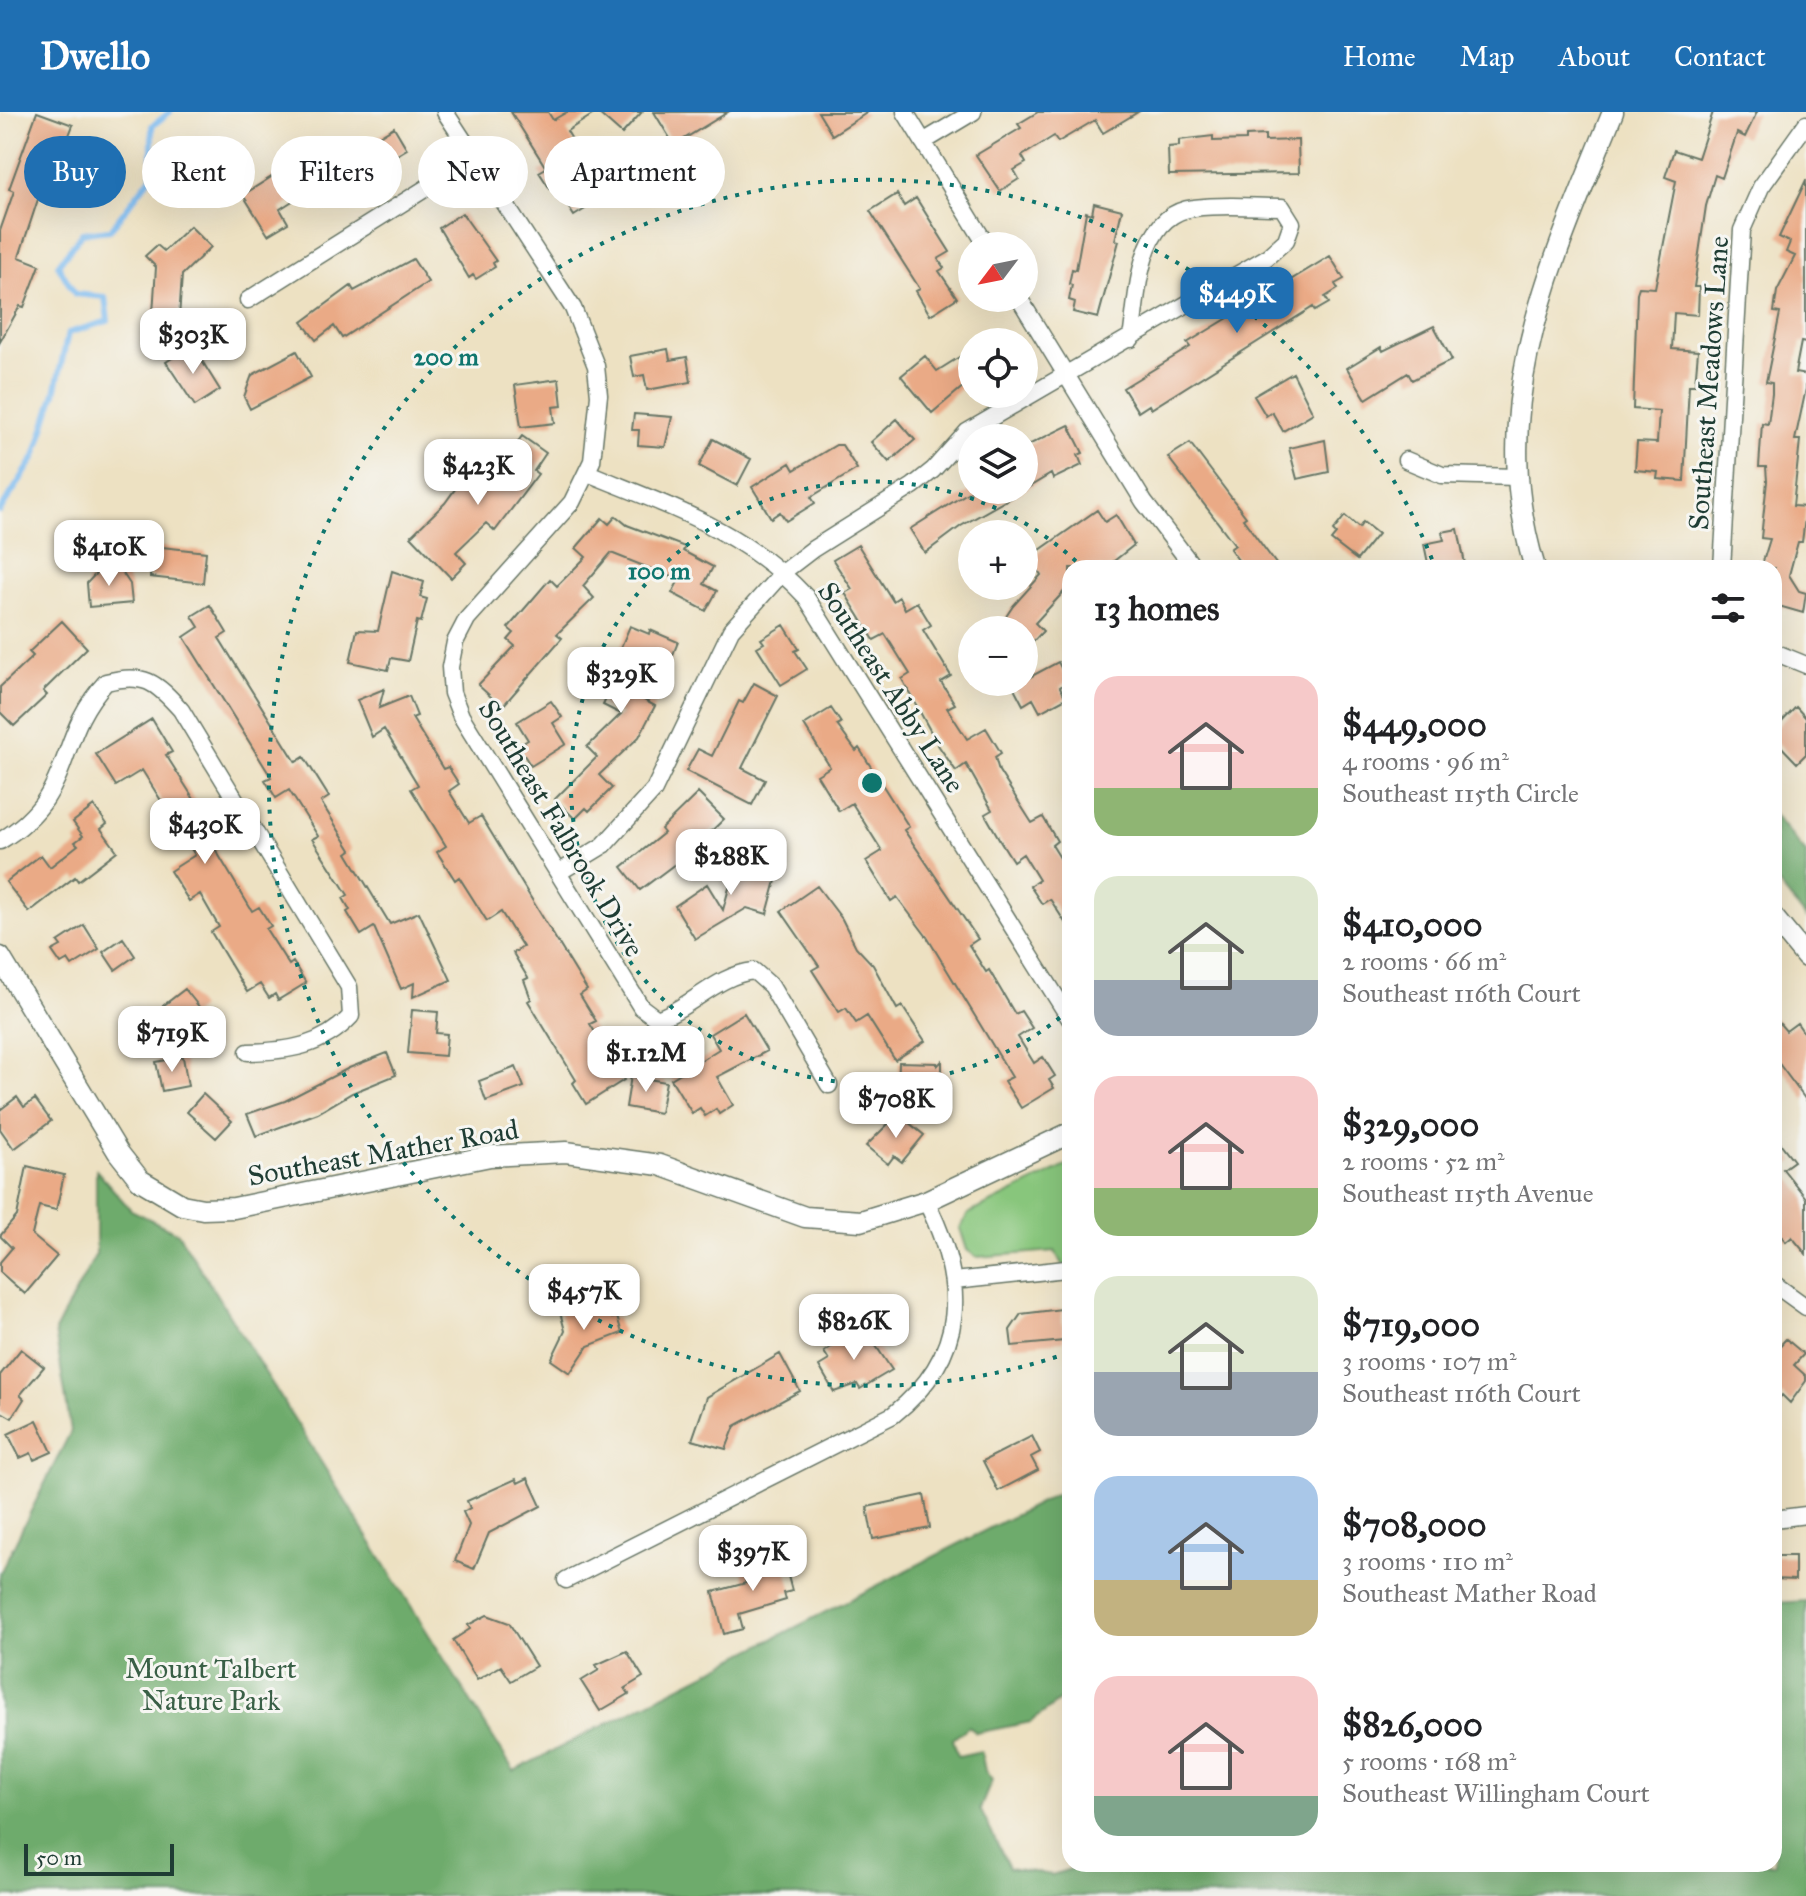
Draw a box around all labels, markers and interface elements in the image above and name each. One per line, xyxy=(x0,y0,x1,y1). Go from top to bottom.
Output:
text: Dwello xyxy=(40,33,150,79)
text: Home xyxy=(1343,39,1416,74)
text: Map xyxy=(1460,39,1514,74)
text: About xyxy=(1558,39,1630,74)
text: Contact xyxy=(1674,39,1766,74)
chip: Buy xyxy=(24,136,126,208)
chip: Rent xyxy=(142,136,255,208)
chip: Filters xyxy=(271,136,402,208)
chip: New xyxy=(418,136,528,208)
chip: Apartment xyxy=(544,136,725,208)
north arrow xyxy=(958,232,1038,312)
map controls xyxy=(958,232,1038,696)
street label: Southeast Meadows Lane xyxy=(1681,235,1736,531)
pin: $449K xyxy=(1181,267,1293,335)
text: $449K xyxy=(1199,277,1275,309)
pin: $303K xyxy=(137,308,249,376)
text: $303K xyxy=(158,318,228,350)
button: locate xyxy=(958,328,1038,408)
text: 200 m xyxy=(413,342,479,372)
button: layers xyxy=(958,424,1038,504)
pin: $423K xyxy=(422,439,534,507)
text: $423K xyxy=(442,449,514,481)
pin: $410K xyxy=(53,520,165,588)
button: + xyxy=(958,520,1038,600)
text: $410K xyxy=(72,530,146,562)
text: 100 m xyxy=(628,556,691,586)
street label: Southeast Abby Lane xyxy=(810,575,973,799)
icon: filters xyxy=(1706,586,1750,630)
text: 13 homes xyxy=(1094,588,1219,629)
button: − xyxy=(958,616,1038,696)
pin: $329K xyxy=(565,647,677,715)
text: $329K xyxy=(585,657,657,689)
street label: Southeast Falbrook Drive xyxy=(471,693,652,963)
text: $449,000 xyxy=(1342,704,1487,745)
icon: home xyxy=(1158,708,1254,804)
text: 4 rooms · 96 m² xyxy=(1342,745,1509,777)
centre of rings xyxy=(858,769,886,797)
text: Southeast 115th Circle xyxy=(1342,777,1579,809)
pin: $430K xyxy=(149,798,261,866)
text: $430K xyxy=(168,808,242,840)
pin: $288K xyxy=(675,829,787,897)
text: $288K xyxy=(694,839,768,871)
text: $410,000 xyxy=(1342,904,1483,945)
icon: home xyxy=(1158,908,1254,1004)
text: 2 rooms · 66 m² xyxy=(1342,945,1506,977)
text: Southeast 116th Court xyxy=(1342,977,1581,1009)
pin: $719K xyxy=(116,1006,228,1074)
text: $719K xyxy=(136,1016,208,1048)
pin: $1.12M xyxy=(581,1026,711,1094)
text: $1.12M xyxy=(605,1036,687,1068)
pin: $708K xyxy=(840,1072,952,1140)
text: $708K xyxy=(858,1082,934,1114)
text: $329,000 xyxy=(1342,1104,1479,1145)
icon: home xyxy=(1158,1108,1254,1204)
street label: Southeast Mather Road xyxy=(245,1111,521,1194)
text: 2 rooms · 52 m² xyxy=(1342,1145,1505,1177)
text: Southeast 115th Avenue xyxy=(1342,1177,1594,1209)
pin: $457K xyxy=(528,1264,640,1332)
text: $457K xyxy=(547,1274,621,1306)
pin: $826K xyxy=(798,1294,910,1362)
text: $826K xyxy=(817,1304,891,1336)
text: $719,000 xyxy=(1342,1304,1480,1345)
icon: home xyxy=(1158,1308,1254,1404)
text: 3 rooms · 107 m² xyxy=(1342,1345,1517,1377)
text: Southeast 116th Court xyxy=(1342,1377,1581,1409)
text: $708,000 xyxy=(1342,1504,1487,1545)
icon: home xyxy=(1158,1508,1254,1604)
pin: $397K xyxy=(697,1525,809,1593)
text: $397K xyxy=(717,1535,789,1567)
text: 3 rooms · 110 m² xyxy=(1342,1545,1513,1577)
text: Southeast Mather Road xyxy=(1342,1577,1597,1609)
park label: Mount Talbert Nature Park xyxy=(125,1651,297,1718)
text: $826,000 xyxy=(1342,1704,1483,1745)
icon: home xyxy=(1158,1708,1254,1804)
text: 5 rooms · 168 m² xyxy=(1342,1745,1516,1777)
text: Southeast Willingham Court xyxy=(1342,1777,1650,1809)
scale bar xyxy=(24,1840,174,1876)
text: 50 m xyxy=(36,1844,82,1871)

